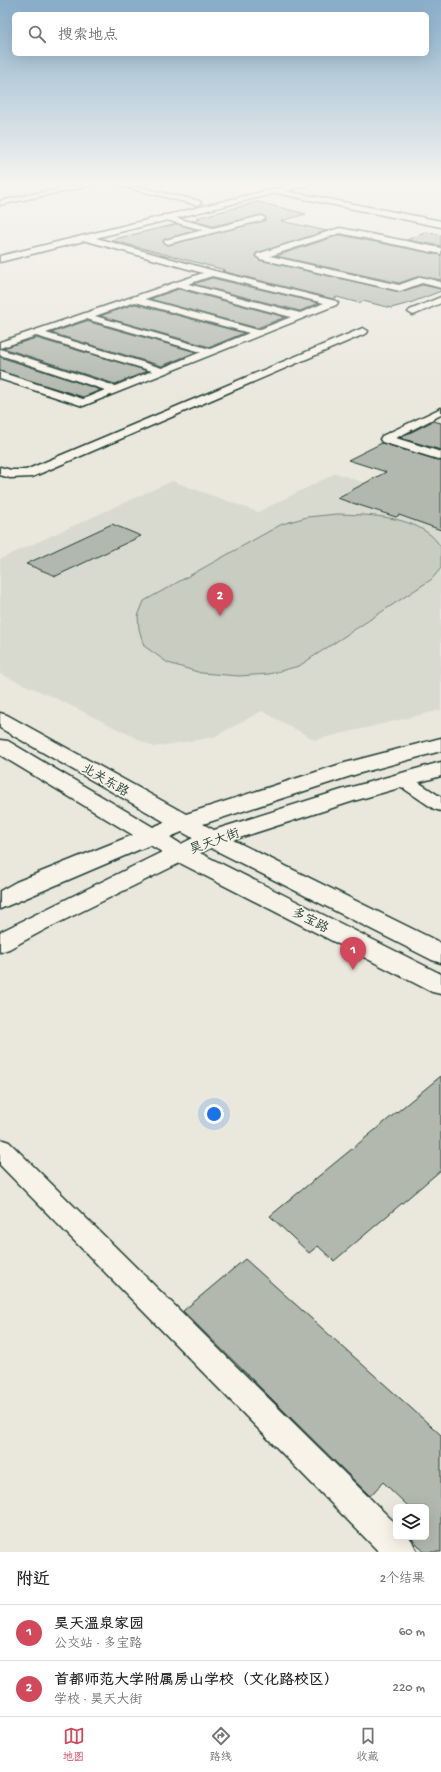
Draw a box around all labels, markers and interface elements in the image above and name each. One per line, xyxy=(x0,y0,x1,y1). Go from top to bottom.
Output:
search box xyxy=(12,12,429,56)
icon: search xyxy=(26,23,48,45)
text: 搜索地点 xyxy=(58,27,118,45)
pin: 2 xyxy=(207,583,233,616)
street label: 北关东路 xyxy=(78,761,132,801)
street label: 昊天大街 xyxy=(188,825,242,858)
street label: 多宝路 xyxy=(289,905,331,937)
pin: 1 xyxy=(340,937,366,970)
your location xyxy=(204,1104,224,1124)
map controls xyxy=(393,1504,429,1540)
button: layers xyxy=(393,1504,429,1540)
text: 附近 xyxy=(16,1571,50,1591)
text: 2个结果 xyxy=(380,1572,425,1587)
text: 昊天温泉家园 xyxy=(54,1616,144,1634)
text: 1 xyxy=(26,1625,32,1640)
text: 60 m xyxy=(399,1625,425,1640)
text: 公交站 · 多宝路 xyxy=(54,1637,142,1652)
text: 首都师范大学附属房山学校（文化路校区） xyxy=(54,1672,339,1690)
text: 2 xyxy=(26,1681,32,1696)
text: 220 m xyxy=(393,1681,425,1696)
text: 学校 · 昊天大街 xyxy=(54,1693,142,1708)
tab: 地图 xyxy=(63,1725,85,1764)
tab: 路线 xyxy=(210,1725,232,1764)
tab: 收藏 xyxy=(357,1725,379,1764)

